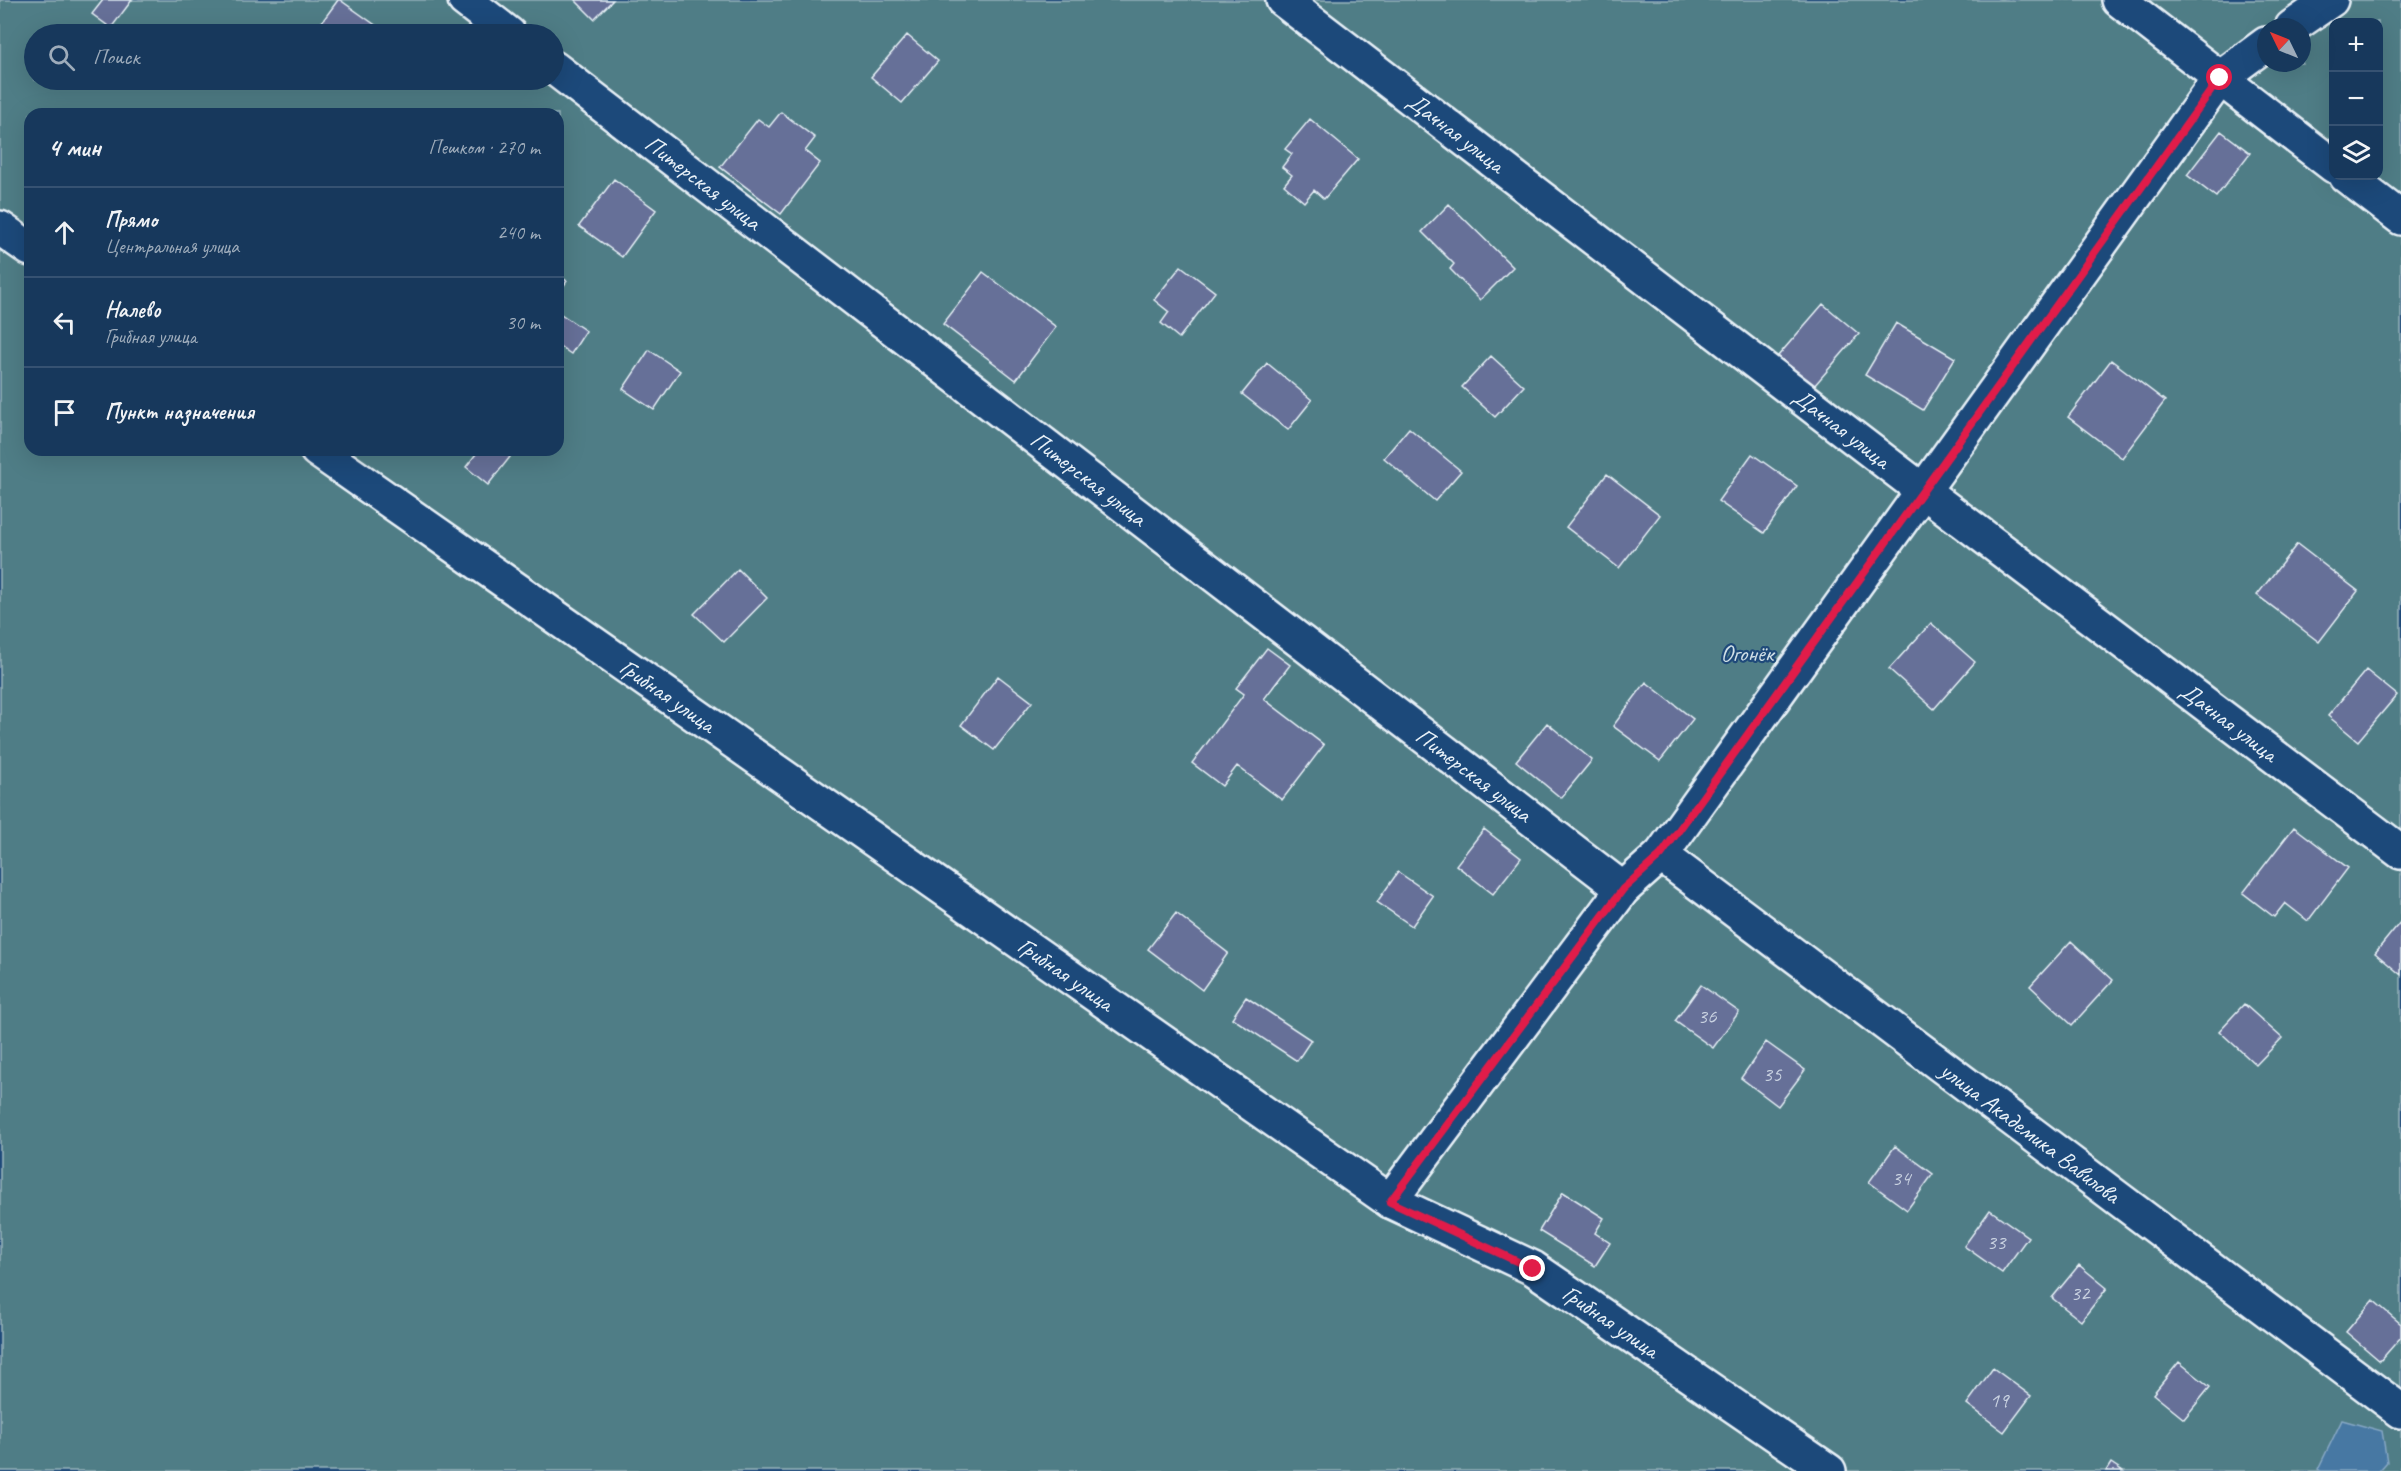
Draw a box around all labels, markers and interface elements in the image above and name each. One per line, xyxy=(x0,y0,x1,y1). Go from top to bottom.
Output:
north arrow xyxy=(2257,18,2311,72)
map controls xyxy=(2329,18,2383,180)
button: + xyxy=(2329,18,2383,72)
search box xyxy=(24,24,564,90)
icon: search xyxy=(45,41,78,74)
text: Поиск xyxy=(93,43,139,71)
route start xyxy=(2206,64,2232,90)
button: − xyxy=(2329,72,2383,126)
street label: Дачная улица xyxy=(1401,86,1512,181)
button: layers xyxy=(2329,126,2383,180)
street label: Питерская улица xyxy=(639,128,768,238)
text: 4 мин xyxy=(48,131,101,164)
text: Пешком · 270 m xyxy=(428,135,540,160)
text: Прямо xyxy=(105,206,157,234)
icon: ahead xyxy=(48,216,81,249)
text: 240 m xyxy=(497,220,540,245)
text: Центральная улица xyxy=(105,234,239,259)
text: Налево xyxy=(105,296,161,324)
icon: left xyxy=(48,306,81,339)
text: 30 m xyxy=(506,310,540,335)
text: Грибная улица xyxy=(105,324,197,349)
street label: Дачная улица xyxy=(1787,382,1898,477)
icon: arrive xyxy=(48,396,81,429)
text: Пункт назначения xyxy=(105,398,254,426)
street label: Питерская улица xyxy=(1024,424,1154,534)
park label: Огонёк xyxy=(1721,638,1776,668)
street label: Грибная улица xyxy=(614,652,723,741)
street label: Дачная улица xyxy=(2174,675,2285,770)
street label: Питерская улица xyxy=(1410,720,1539,830)
street label: Грибная улица xyxy=(1012,930,1121,1019)
house number: 36 xyxy=(1698,1003,1717,1029)
street label: улица Академика Вавилова xyxy=(1933,1054,2127,1211)
house number: 35 xyxy=(1763,1061,1783,1087)
house number: 34 xyxy=(1892,1165,1913,1191)
house number: 33 xyxy=(1987,1229,2007,1255)
route end xyxy=(1519,1255,1545,1281)
street label: Грибная улица xyxy=(1557,1278,1667,1366)
house number: 32 xyxy=(2071,1280,2091,1306)
house number: 19 xyxy=(1990,1387,2010,1413)

